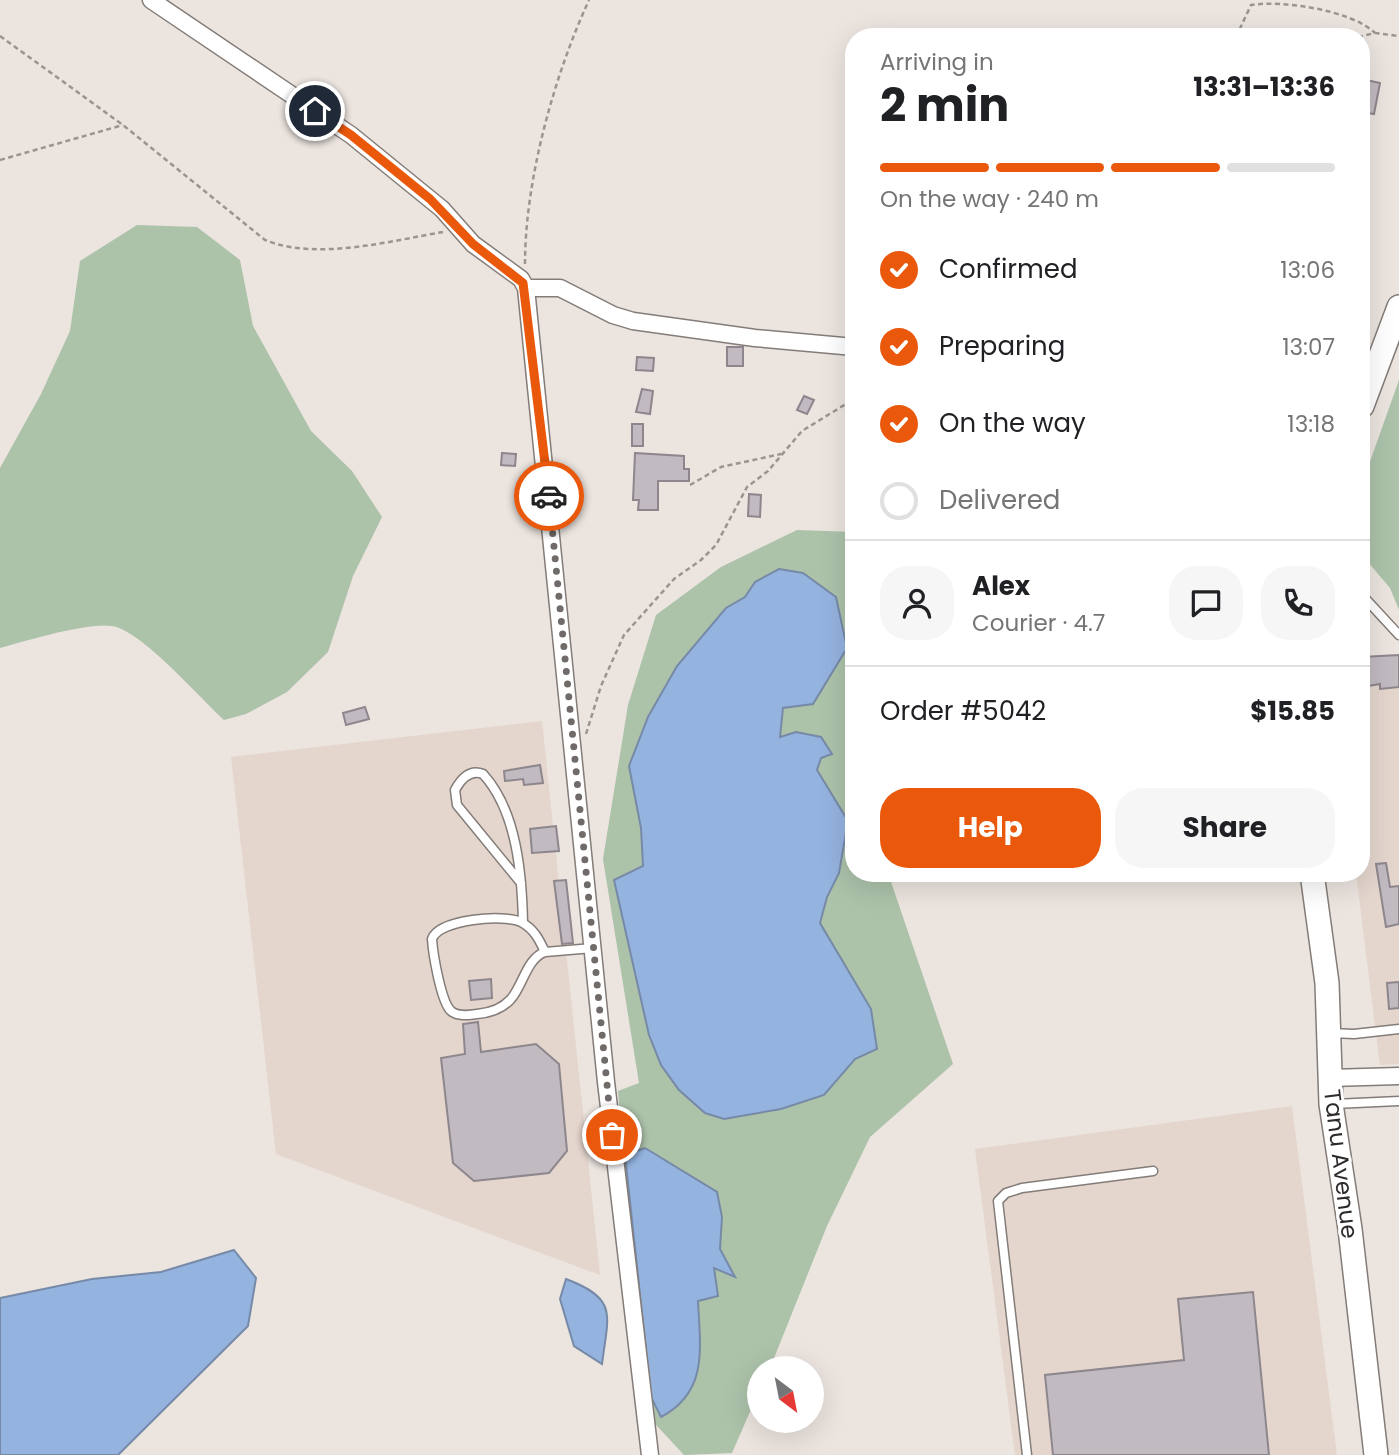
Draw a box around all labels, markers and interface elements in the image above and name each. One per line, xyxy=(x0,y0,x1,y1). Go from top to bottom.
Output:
text: Arriving in xyxy=(880,46,994,78)
text: 13:31–13:36 xyxy=(1193,69,1335,105)
text: 2 min xyxy=(880,73,1009,137)
pin xyxy=(285,81,345,141)
icon: home xyxy=(296,92,334,130)
text: On the way · 240 m xyxy=(880,183,1099,215)
icon: check xyxy=(880,251,918,289)
text: Confirmed xyxy=(939,251,1077,287)
text: 13:06 xyxy=(1280,254,1335,286)
icon: check xyxy=(880,328,918,366)
text: Preparing xyxy=(939,328,1065,364)
text: 13:07 xyxy=(1282,331,1335,363)
icon: check xyxy=(880,405,918,443)
text: On the way xyxy=(939,405,1086,441)
text: 13:18 xyxy=(1287,408,1335,440)
courier xyxy=(514,461,584,531)
icon: car xyxy=(530,477,568,515)
text: Delivered xyxy=(939,482,1060,518)
button: person xyxy=(880,566,954,640)
button: chat xyxy=(1169,566,1243,640)
button: phone xyxy=(1261,566,1335,640)
text: Alex xyxy=(972,568,1030,604)
text: Courier · 4.7 xyxy=(972,607,1105,639)
text: Order #5042 xyxy=(880,693,1046,729)
text: $15.85 xyxy=(1250,693,1335,729)
button: Help xyxy=(880,788,1101,868)
button: Share xyxy=(1115,788,1335,868)
street label: Tanu Avenue xyxy=(1316,1088,1366,1240)
pin xyxy=(582,1105,642,1165)
icon: bag xyxy=(593,1116,631,1154)
north arrow xyxy=(747,1356,824,1433)
map controls xyxy=(747,1356,824,1433)

